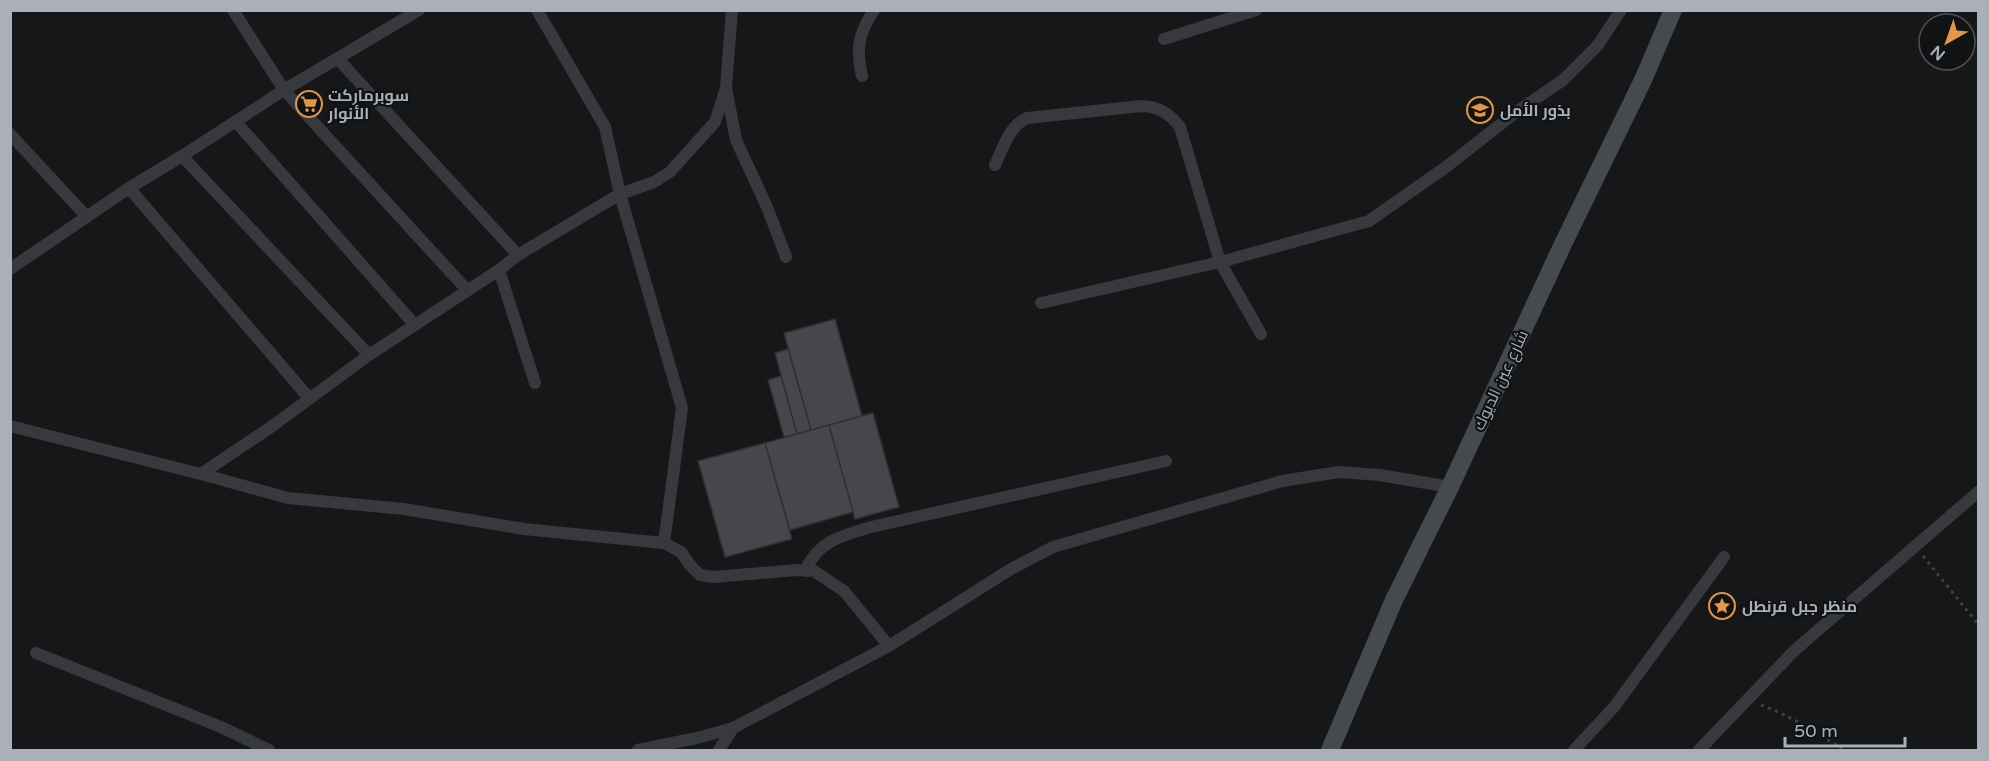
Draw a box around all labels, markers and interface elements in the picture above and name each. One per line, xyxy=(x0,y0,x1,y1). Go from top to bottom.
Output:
north arrow xyxy=(1917,12,1977,72)
text: N xyxy=(1927,41,1949,65)
place label: سوبرماركت الأنوار xyxy=(327,86,409,124)
supermarket icon: سوبرماركت الأنوار xyxy=(294,89,324,119)
school or university icon: بذور الأمل xyxy=(1465,95,1495,125)
place label: بذور الأمل xyxy=(1500,101,1571,121)
street label: شارع عين الديوك xyxy=(1469,327,1534,434)
place icon: منظر جبل قرنطل xyxy=(1707,591,1737,621)
place label: منظر جبل قرنطل xyxy=(1742,597,1857,617)
scale bar xyxy=(1785,710,1905,748)
text: 50 m xyxy=(1794,720,1838,742)

